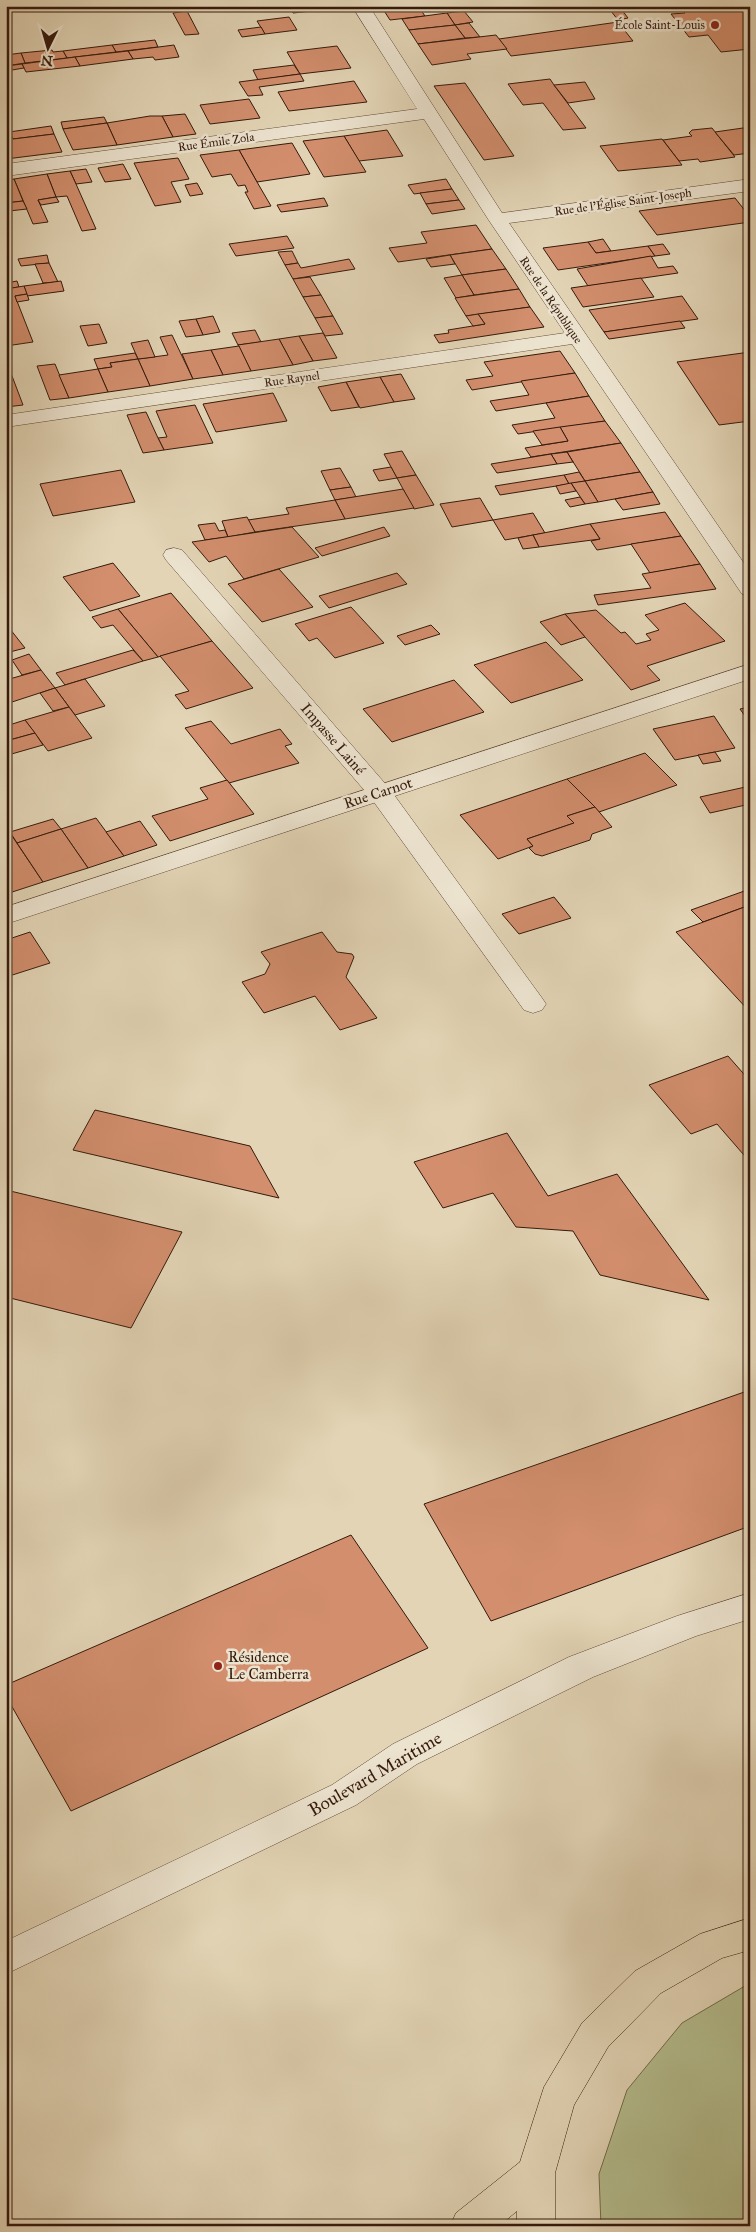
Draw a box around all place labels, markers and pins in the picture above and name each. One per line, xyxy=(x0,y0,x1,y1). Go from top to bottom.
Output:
place label: École Saint-Louis xyxy=(615,16,705,32)
marker: École Saint-Louis xyxy=(709,19,721,31)
place label: Résidence Le Camberra xyxy=(228,1648,309,1683)
marker: Résidence Le Camberra xyxy=(212,1660,224,1672)

